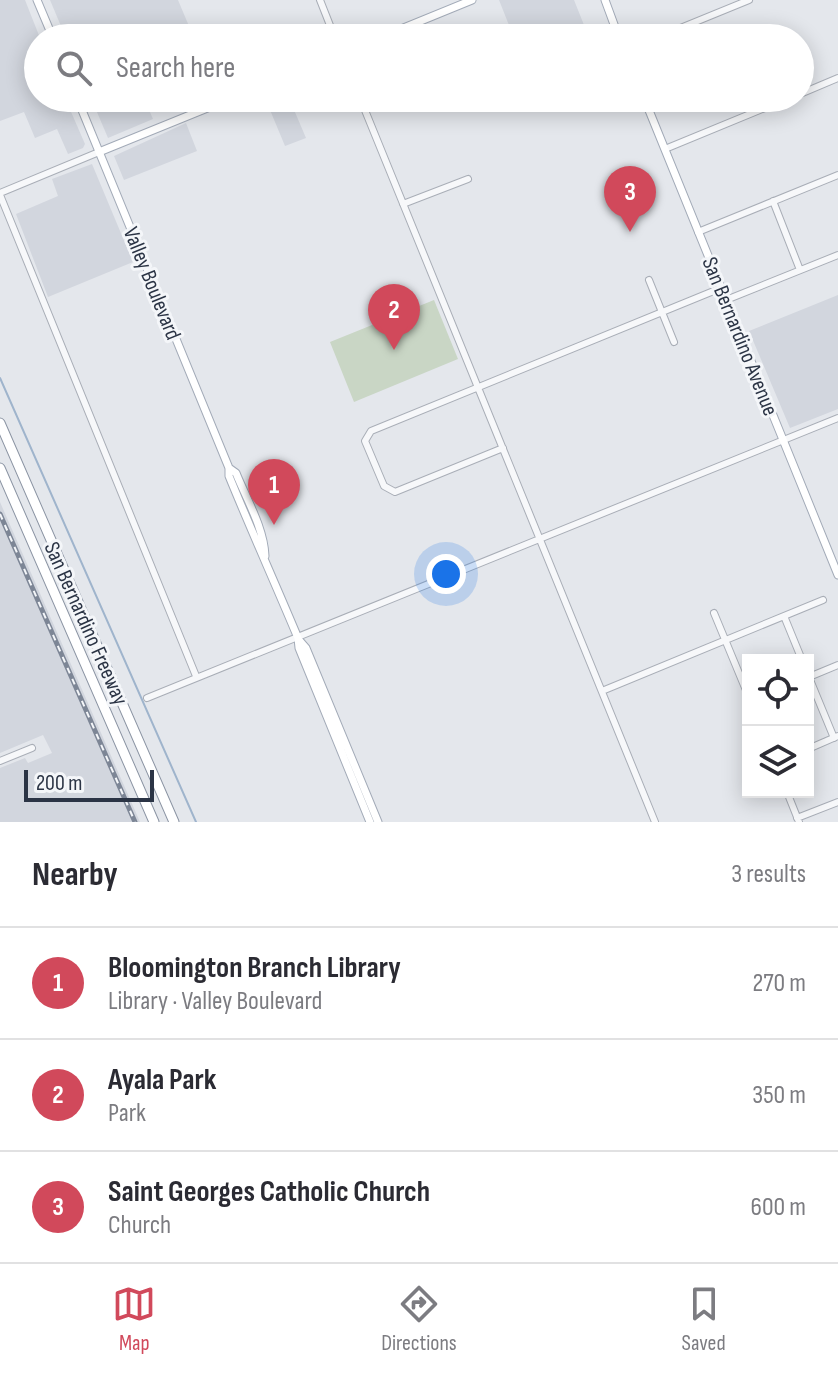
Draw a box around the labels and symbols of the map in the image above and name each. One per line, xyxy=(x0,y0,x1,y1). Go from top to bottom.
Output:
pin: 3 xyxy=(604,166,656,232)
street label: Valley Boulevard xyxy=(117,223,186,344)
street label: San Bernardino Avenue xyxy=(695,253,784,420)
pin: 2 xyxy=(368,284,420,350)
pin: 1 xyxy=(248,459,300,525)
street label: San Bernardino Freeway xyxy=(38,538,134,710)
your location xyxy=(426,554,466,594)
scale bar xyxy=(24,766,154,802)

